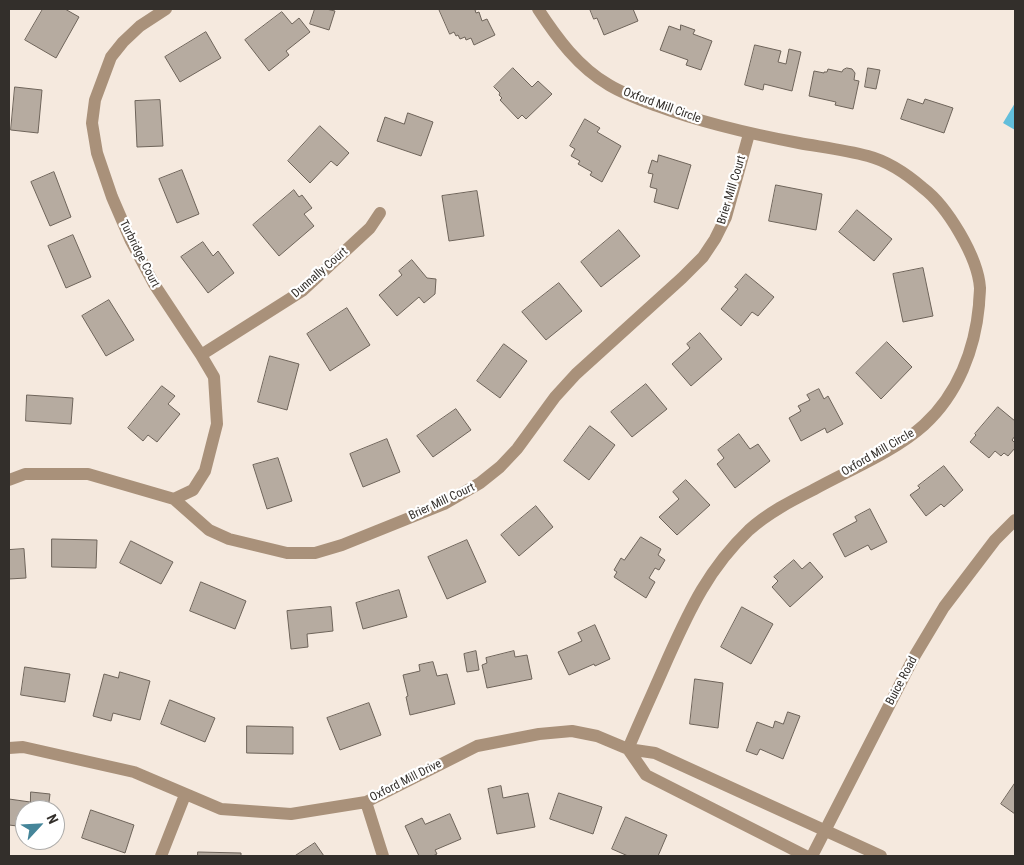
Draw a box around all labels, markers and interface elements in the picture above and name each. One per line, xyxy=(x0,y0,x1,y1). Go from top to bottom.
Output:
street label: Oxford Mill Circle xyxy=(621,85,703,127)
street label: Brier Mill Court xyxy=(715,154,749,226)
street label: Turbridge Court xyxy=(116,218,162,290)
street label: Dunnally Court xyxy=(289,245,351,301)
street label: Oxford Mill Circle xyxy=(839,426,917,480)
street label: Brier Mill Court xyxy=(407,480,477,524)
street label: Buice Road xyxy=(883,654,921,708)
street label: Oxford Mill Drive xyxy=(368,757,444,805)
north arrow xyxy=(15,800,65,850)
text: N xyxy=(44,812,62,826)

